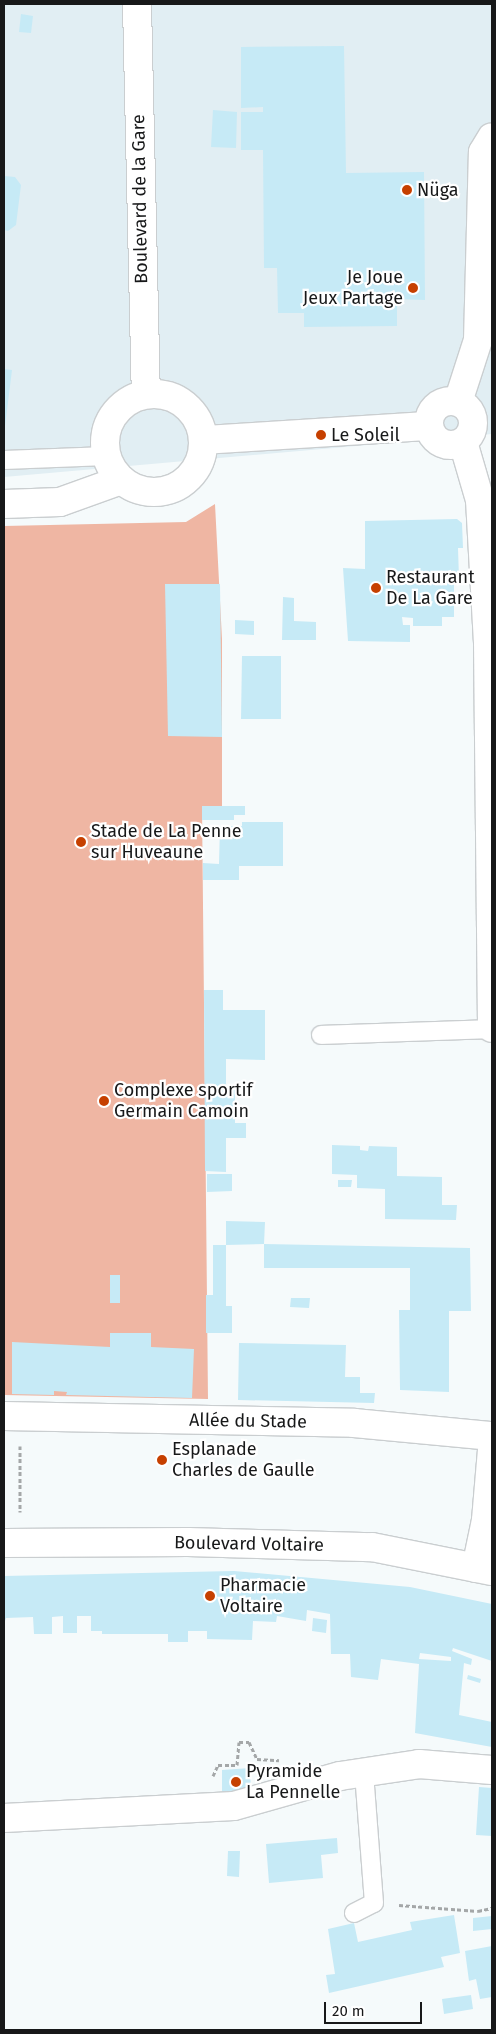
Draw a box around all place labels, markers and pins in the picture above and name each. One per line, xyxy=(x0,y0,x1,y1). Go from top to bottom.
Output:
place label: Nüga xyxy=(417,179,459,201)
marker: Nüga xyxy=(401,184,413,196)
place label: Je Joue Jeux Partage xyxy=(303,267,403,310)
marker: Je Joue Jeux Partage xyxy=(407,282,419,294)
place label: Le Soleil xyxy=(331,424,400,446)
marker: Le Soleil xyxy=(315,429,327,441)
place label: Restaurant De La Gare xyxy=(386,567,475,610)
marker: Restaurant De La Gare xyxy=(370,582,382,594)
place label: Stade de La Penne sur Huveaune xyxy=(91,821,242,864)
marker: Stade de La Penne sur Huveaune xyxy=(75,836,87,848)
place label: Complexe sportif Germain Camoin xyxy=(114,1080,252,1122)
marker: Complexe sportif Germain Camoin xyxy=(98,1095,110,1107)
place label: Esplanade Charles de Gaulle xyxy=(172,1439,315,1482)
marker: Esplanade Charles de Gaulle xyxy=(156,1454,168,1466)
place label: Pharmacie Voltaire xyxy=(220,1575,306,1618)
marker: Pharmacie Voltaire xyxy=(204,1590,216,1602)
place label: Pyramide La Pennelle xyxy=(246,1761,340,1804)
marker: Pyramide La Pennelle xyxy=(230,1776,242,1788)

